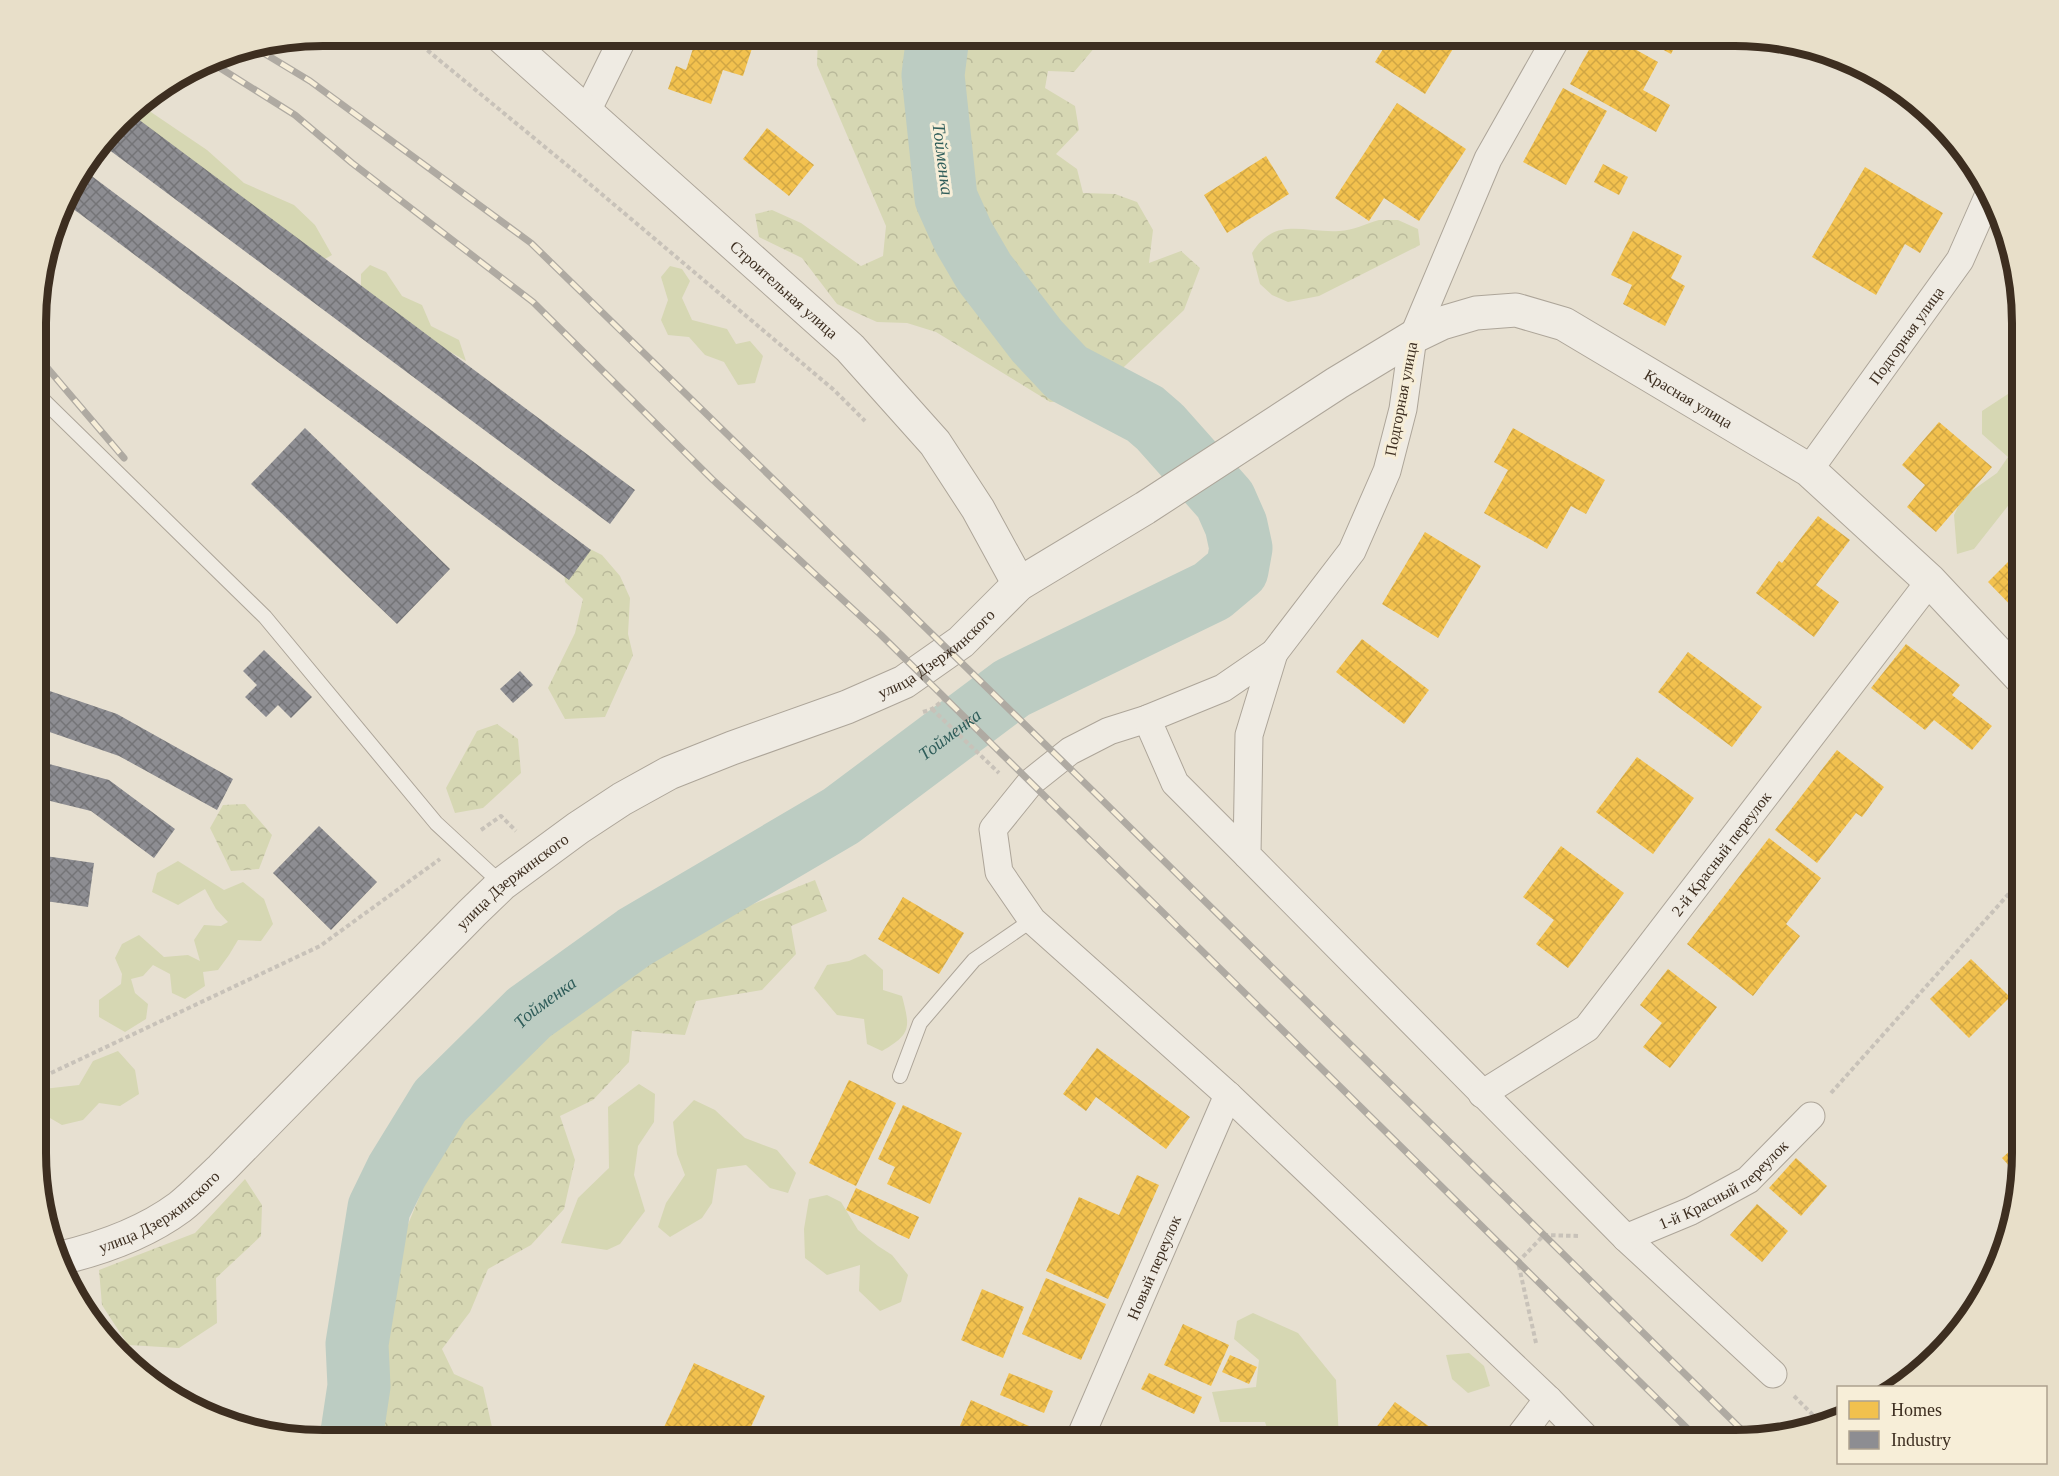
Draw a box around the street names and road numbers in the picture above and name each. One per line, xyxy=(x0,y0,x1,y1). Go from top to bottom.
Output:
street label: Строительная улица xyxy=(727,237,841,342)
street label: Подгорная улица xyxy=(1865,283,1947,387)
street label: Подгорная улица xyxy=(1382,340,1421,458)
street label: Красная улица xyxy=(1642,366,1736,431)
street label: улица Дзержинского xyxy=(875,605,998,702)
street label: 2-й Красный переулок xyxy=(1668,788,1774,919)
street label: улица Дзержинского xyxy=(453,830,571,933)
street label: 1-й Красный переулок xyxy=(1656,1136,1791,1232)
street label: улица Дзержинского xyxy=(96,1167,223,1256)
street label: Новый переулок xyxy=(1124,1212,1184,1322)

